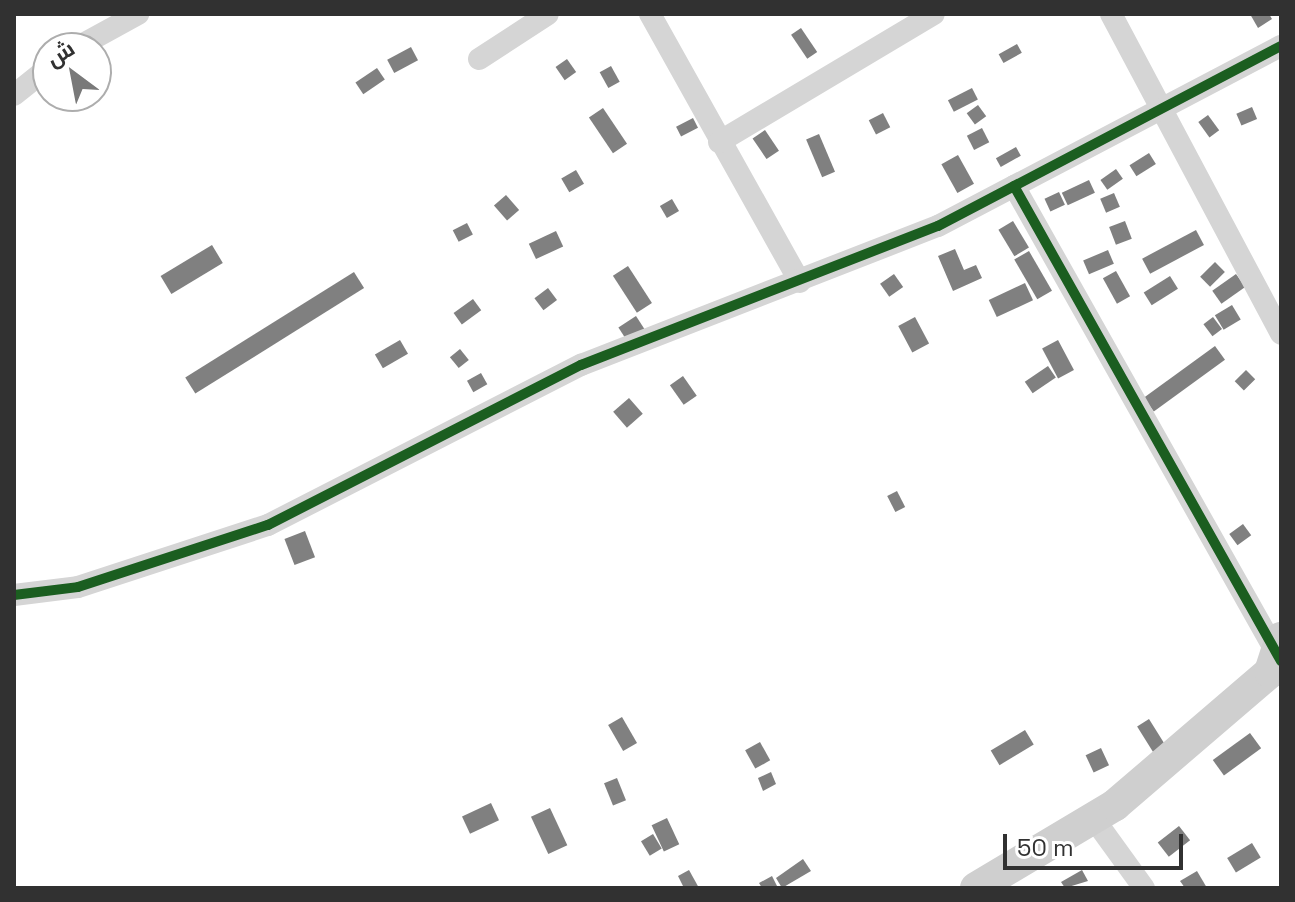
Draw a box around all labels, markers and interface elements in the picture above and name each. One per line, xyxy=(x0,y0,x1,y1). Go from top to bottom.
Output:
north arrow xyxy=(32,32,112,112)
text: ش xyxy=(41,34,80,73)
scale bar xyxy=(1007,818,1187,868)
text: 50 m xyxy=(1017,832,1074,863)

